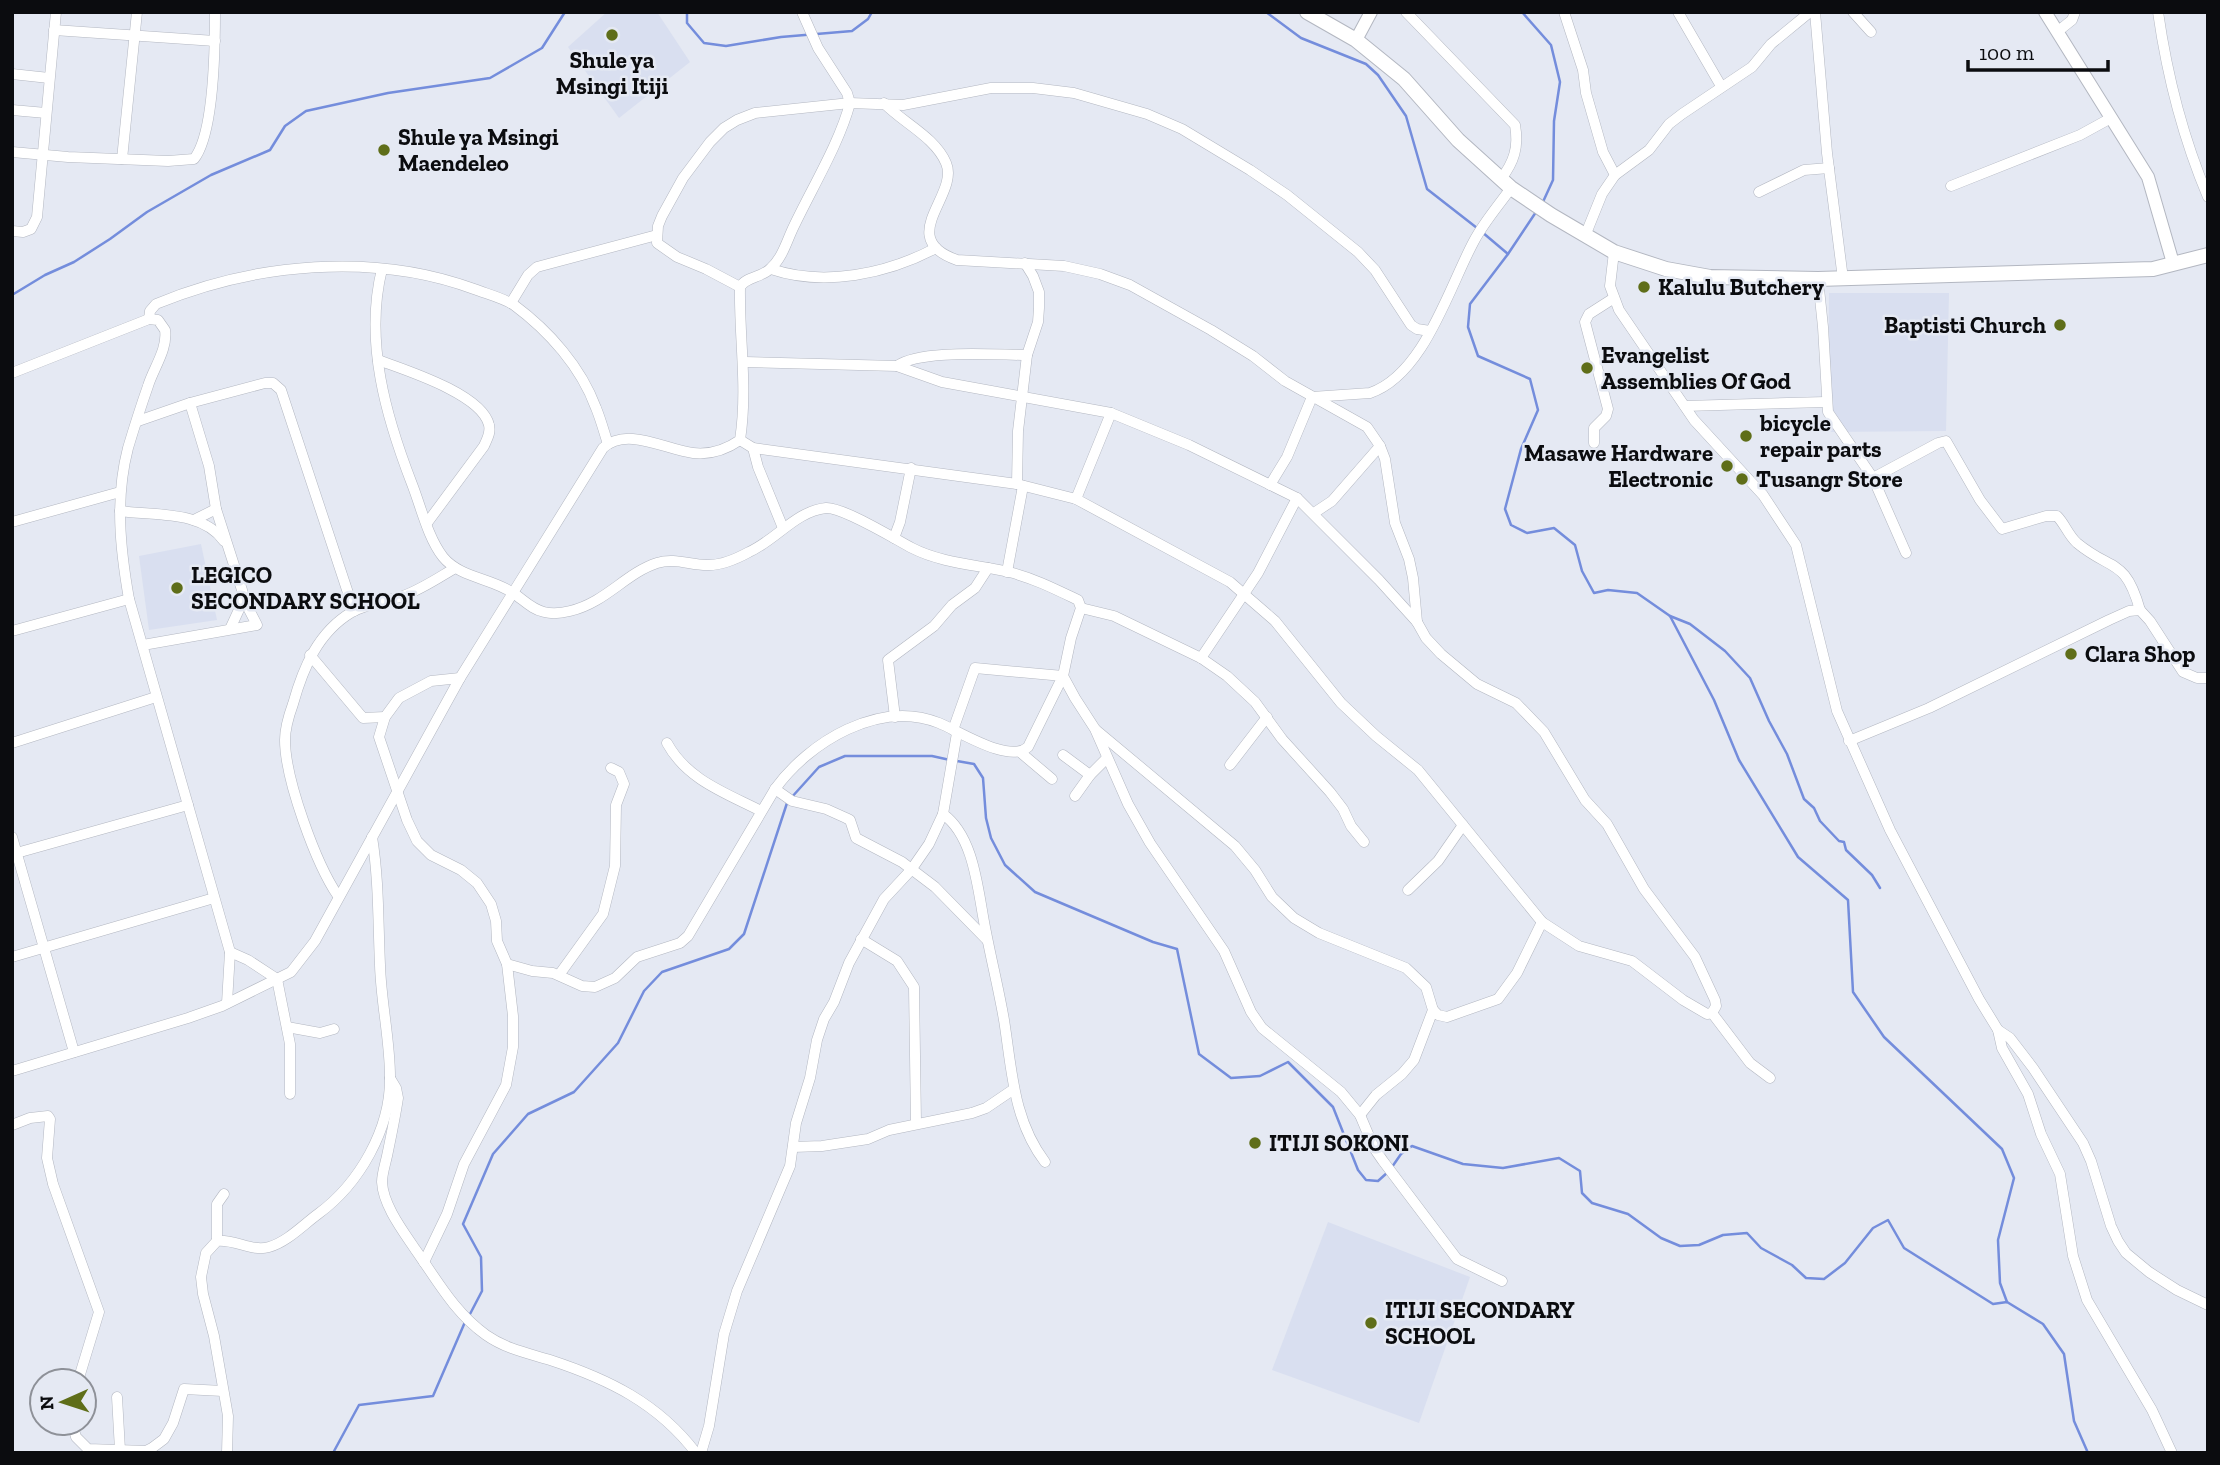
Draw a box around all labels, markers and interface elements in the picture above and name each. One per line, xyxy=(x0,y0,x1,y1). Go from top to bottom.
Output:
marker: Shule ya Msingi Itiji xyxy=(604,27,620,43)
scale bar xyxy=(1968,28,2108,72)
text: 100 m xyxy=(1979,40,2034,65)
place label: Shule ya Msingi Itiji xyxy=(556,46,668,100)
place label: Shule ya Msingi Maendeleo xyxy=(398,123,559,177)
marker: Shule ya Msingi Maendeleo xyxy=(376,142,392,158)
place label: Kalulu Butchery xyxy=(1658,273,1825,301)
marker: Kalulu Butchery xyxy=(1636,279,1652,295)
place label: Baptisti Church xyxy=(1884,311,2047,339)
marker: Baptisti Church xyxy=(2052,317,2068,333)
place label: Evangelist Assemblies Of God xyxy=(1601,341,1791,395)
marker: Evangelist Assemblies Of God xyxy=(1579,360,1595,376)
place label: bicycle repair parts xyxy=(1759,409,1882,463)
marker: bicycle repair parts xyxy=(1738,428,1754,444)
place label: Masawe Hardware Electronic xyxy=(1524,439,1713,493)
marker: Masawe Hardware Electronic xyxy=(1719,458,1735,474)
place label: Tusangr Store xyxy=(1756,465,1903,493)
marker: Tusangr Store xyxy=(1734,471,1750,487)
place label: LEGICO SECONDARY SCHOOL xyxy=(191,561,420,615)
marker: LEGICO SECONDARY SCHOOL xyxy=(169,580,185,596)
place label: Clara Shop xyxy=(2085,640,2195,668)
marker: Clara Shop xyxy=(2063,646,2079,662)
place label: ITIJI SOKONI xyxy=(1269,1129,1409,1157)
marker: ITIJI SOKONI xyxy=(1247,1135,1263,1151)
place label: ITIJI SECONDARY SCHOOL xyxy=(1385,1296,1575,1350)
marker: ITIJI SECONDARY SCHOOL xyxy=(1363,1315,1379,1331)
north arrow xyxy=(28,1367,98,1437)
text: N xyxy=(35,1395,58,1411)

